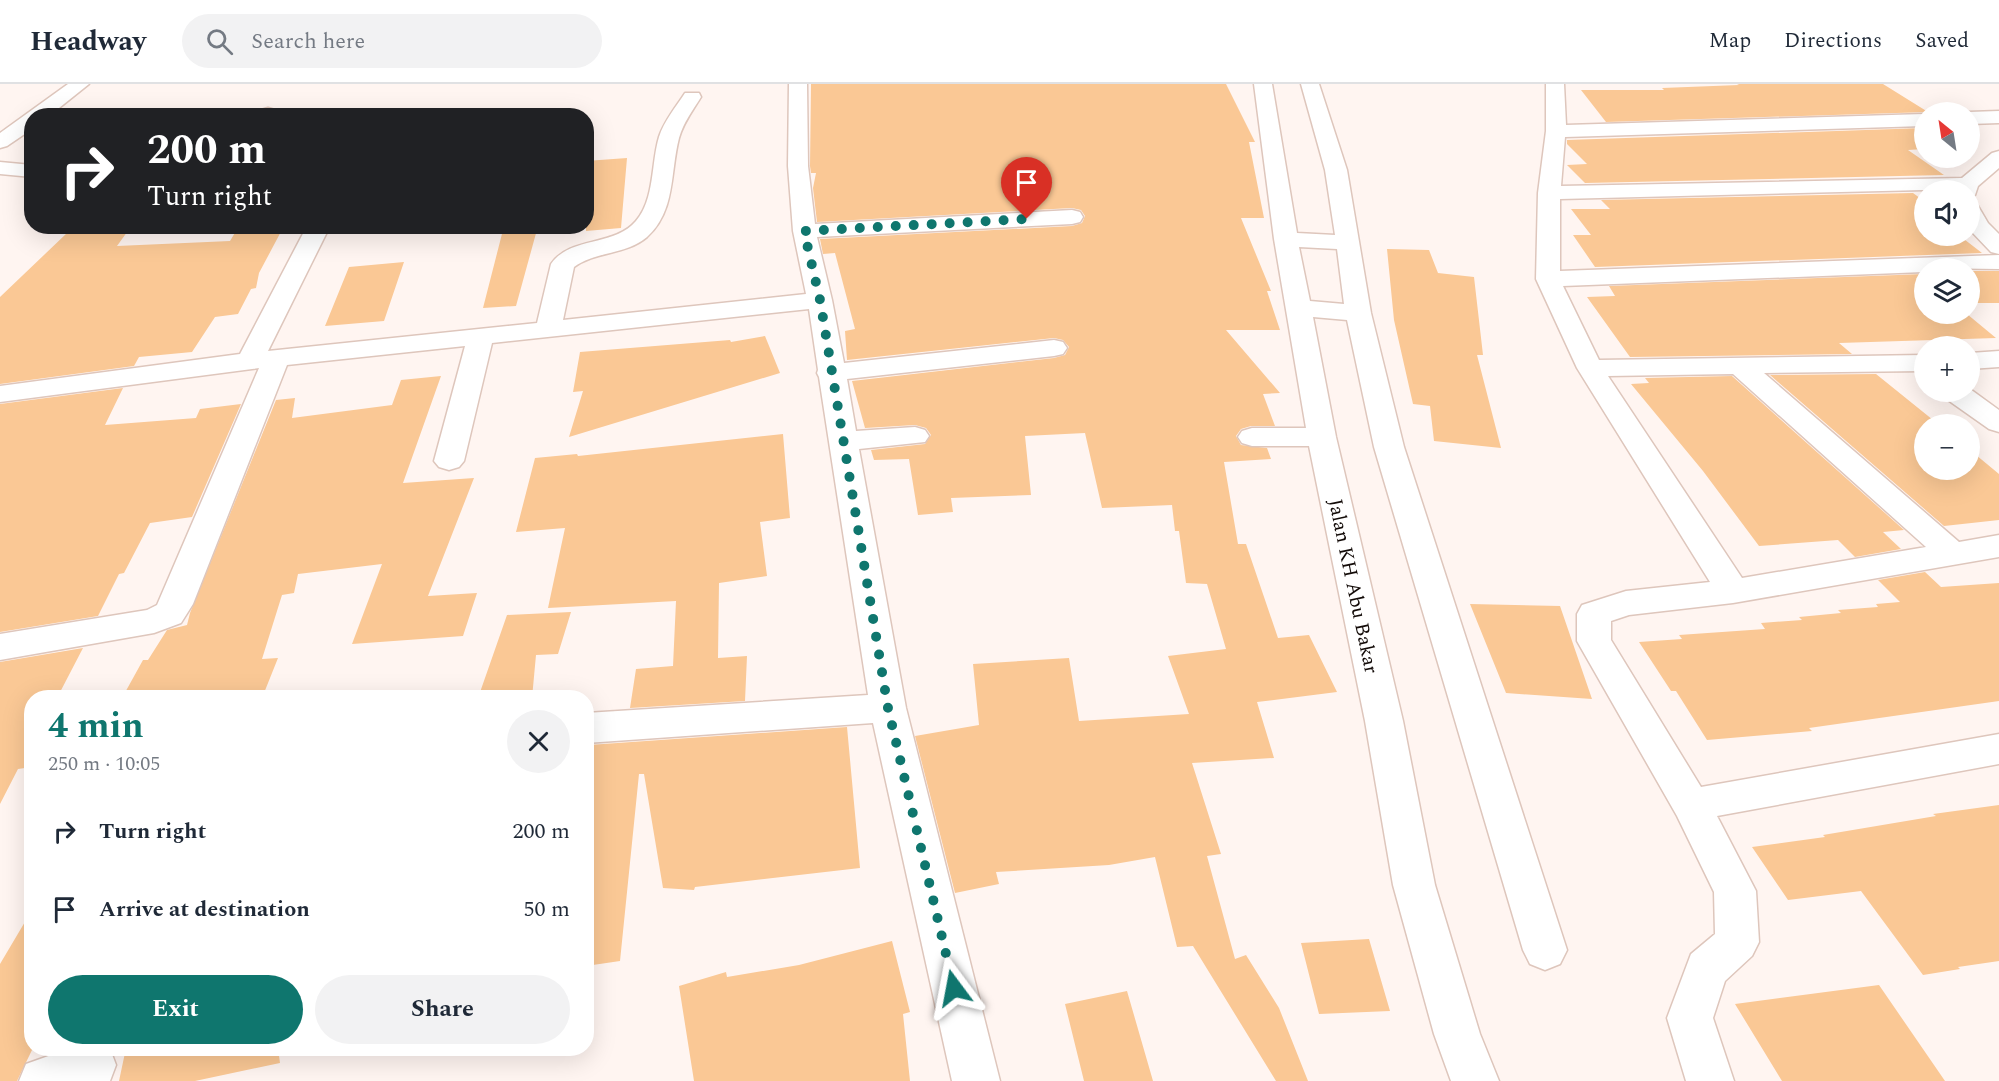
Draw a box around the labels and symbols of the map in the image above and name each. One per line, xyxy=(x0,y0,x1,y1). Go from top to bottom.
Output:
north arrow xyxy=(1914,102,1980,168)
pin xyxy=(1001,157,1052,219)
street label: Jalan KH Abu Bakar xyxy=(1320,496,1386,677)
position arrow xyxy=(922,956,986,1020)

